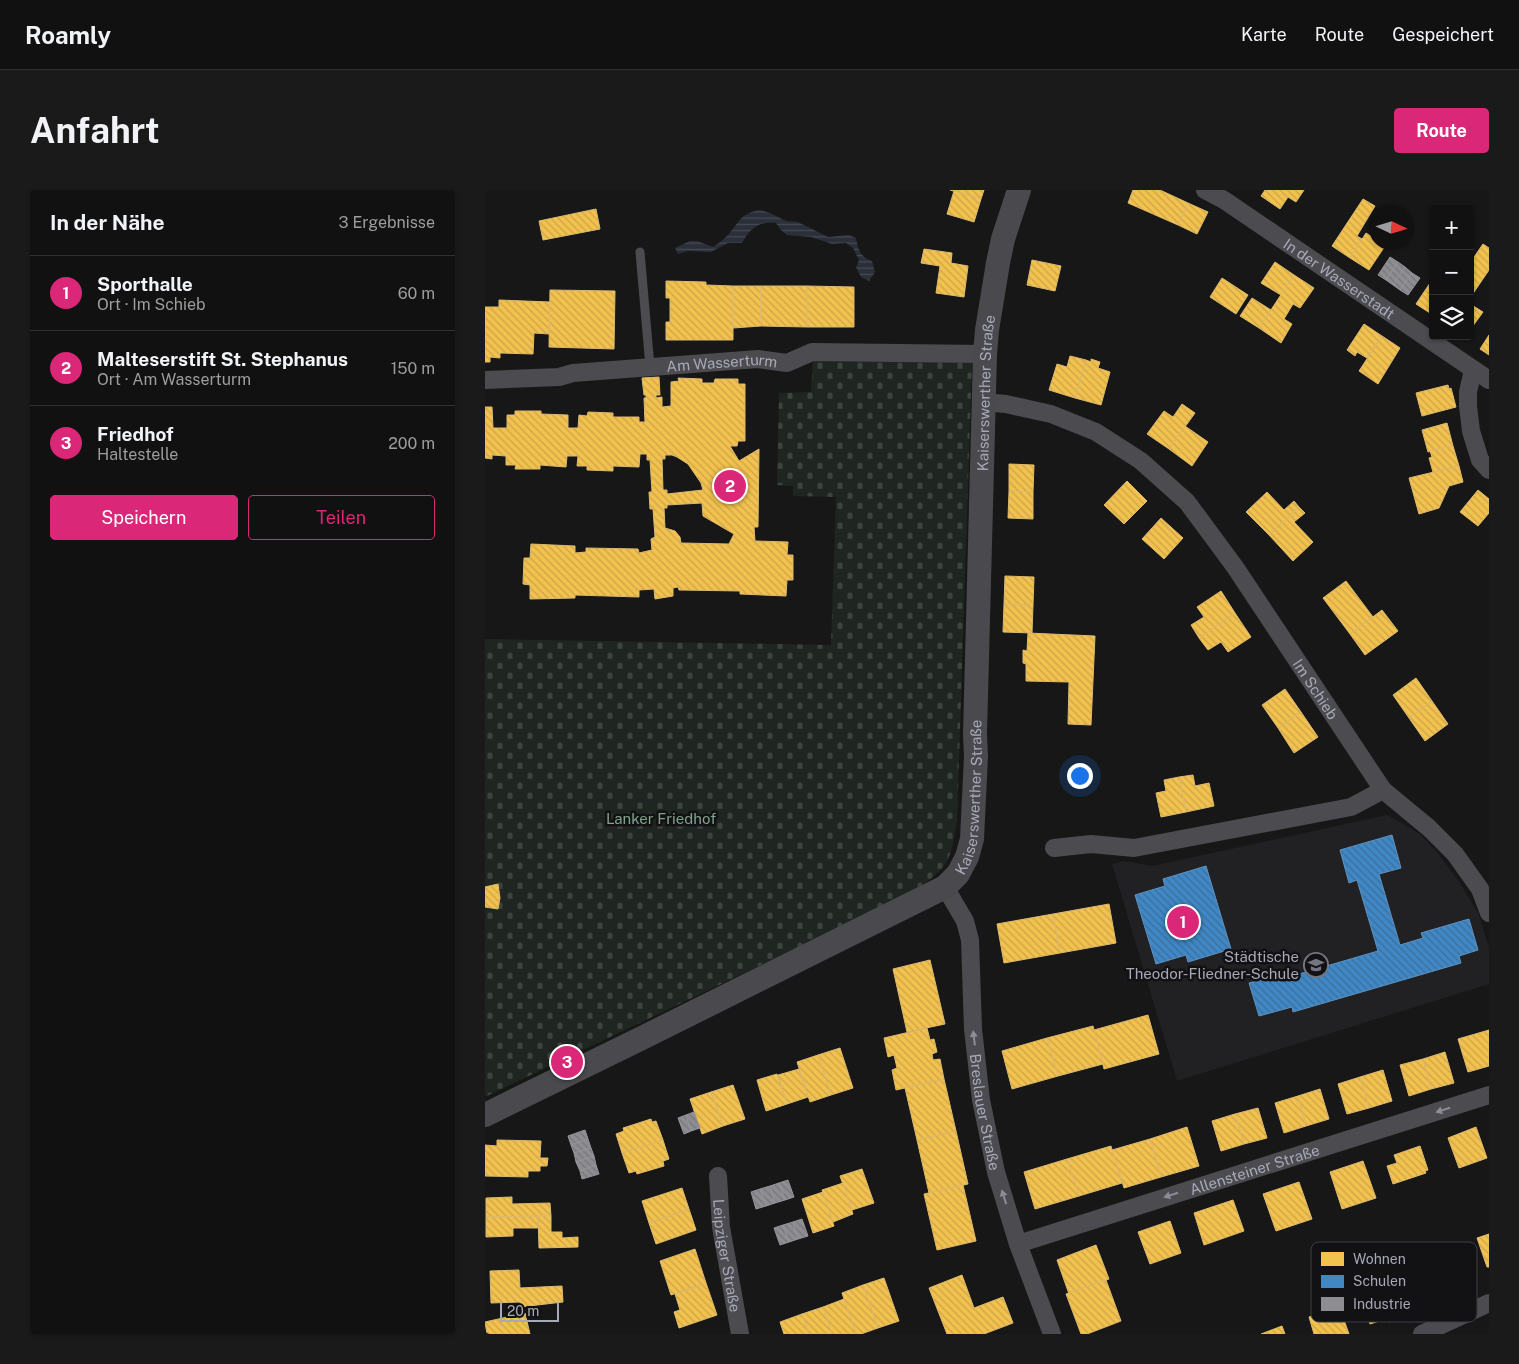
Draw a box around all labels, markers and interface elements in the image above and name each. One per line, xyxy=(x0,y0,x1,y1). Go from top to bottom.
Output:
text: Roamly xyxy=(25,21,111,49)
text: Karte xyxy=(1241,24,1287,45)
text: Route xyxy=(1315,24,1364,45)
text: Gespeichert xyxy=(1392,24,1494,45)
button: Route xyxy=(1394,108,1489,153)
text: Anfahrt xyxy=(30,110,160,151)
north arrow xyxy=(1369,205,1414,250)
map controls xyxy=(1429,205,1474,340)
button: + xyxy=(1429,205,1474,250)
text: In der Nähe xyxy=(50,210,165,235)
text: 3 Ergebnisse xyxy=(339,213,435,232)
street label: In der Wasserstadt xyxy=(1281,235,1398,322)
button: − xyxy=(1429,250,1474,295)
text: Sporthalle xyxy=(97,273,193,295)
text: 1 xyxy=(63,284,69,303)
text: 60 m xyxy=(398,284,435,303)
text: Ort · Im Schieb xyxy=(97,295,206,314)
button: layers xyxy=(1429,295,1474,340)
street label: Kaiserswerther Straße xyxy=(973,314,998,472)
text: Malteserstift St. Stephanus xyxy=(97,348,348,370)
street label: Am Wasserturm xyxy=(666,350,779,374)
text: 2 xyxy=(61,359,71,378)
text: 150 m xyxy=(391,359,435,378)
text: Ort · Am Wasserturm xyxy=(97,370,251,389)
text: Friedhof xyxy=(97,423,174,445)
text: 3 xyxy=(61,434,71,453)
text: 200 m xyxy=(388,434,435,453)
text: Haltestelle xyxy=(97,445,178,464)
pin: 2 xyxy=(714,467,746,505)
button: Speichern xyxy=(50,495,238,540)
button: Teilen xyxy=(248,495,435,540)
street label: Im Schieb xyxy=(1290,656,1342,722)
street label: Kaiserswerther Straße xyxy=(951,719,985,877)
your location xyxy=(1067,763,1093,789)
park label: Lanker Friedhof xyxy=(606,810,716,827)
pin: 1 xyxy=(1167,903,1199,941)
place label: Städtische Theodor-Fliedner-Schule xyxy=(1126,948,1299,982)
school or university icon: Städtische Theodor-Fliedner-Schule xyxy=(1303,952,1329,978)
one-way arrow xyxy=(970,1029,978,1045)
pin: 3 xyxy=(551,1043,583,1081)
street label: Breslauer Straße xyxy=(967,1053,1004,1172)
one-way arrow xyxy=(1435,1106,1450,1114)
street label: Allensteiner Straße xyxy=(1187,1141,1321,1198)
one-way arrow xyxy=(999,1190,1007,1205)
one-way arrow xyxy=(1163,1192,1178,1200)
street label: Leipziger Straße xyxy=(711,1198,744,1313)
legend xyxy=(1311,1242,1477,1322)
text: Wohnen xyxy=(1353,1251,1406,1267)
text: Schulen xyxy=(1353,1273,1406,1289)
text: Industrie xyxy=(1353,1296,1411,1312)
scale bar xyxy=(500,1299,559,1322)
text: 20 m xyxy=(507,1303,539,1319)

